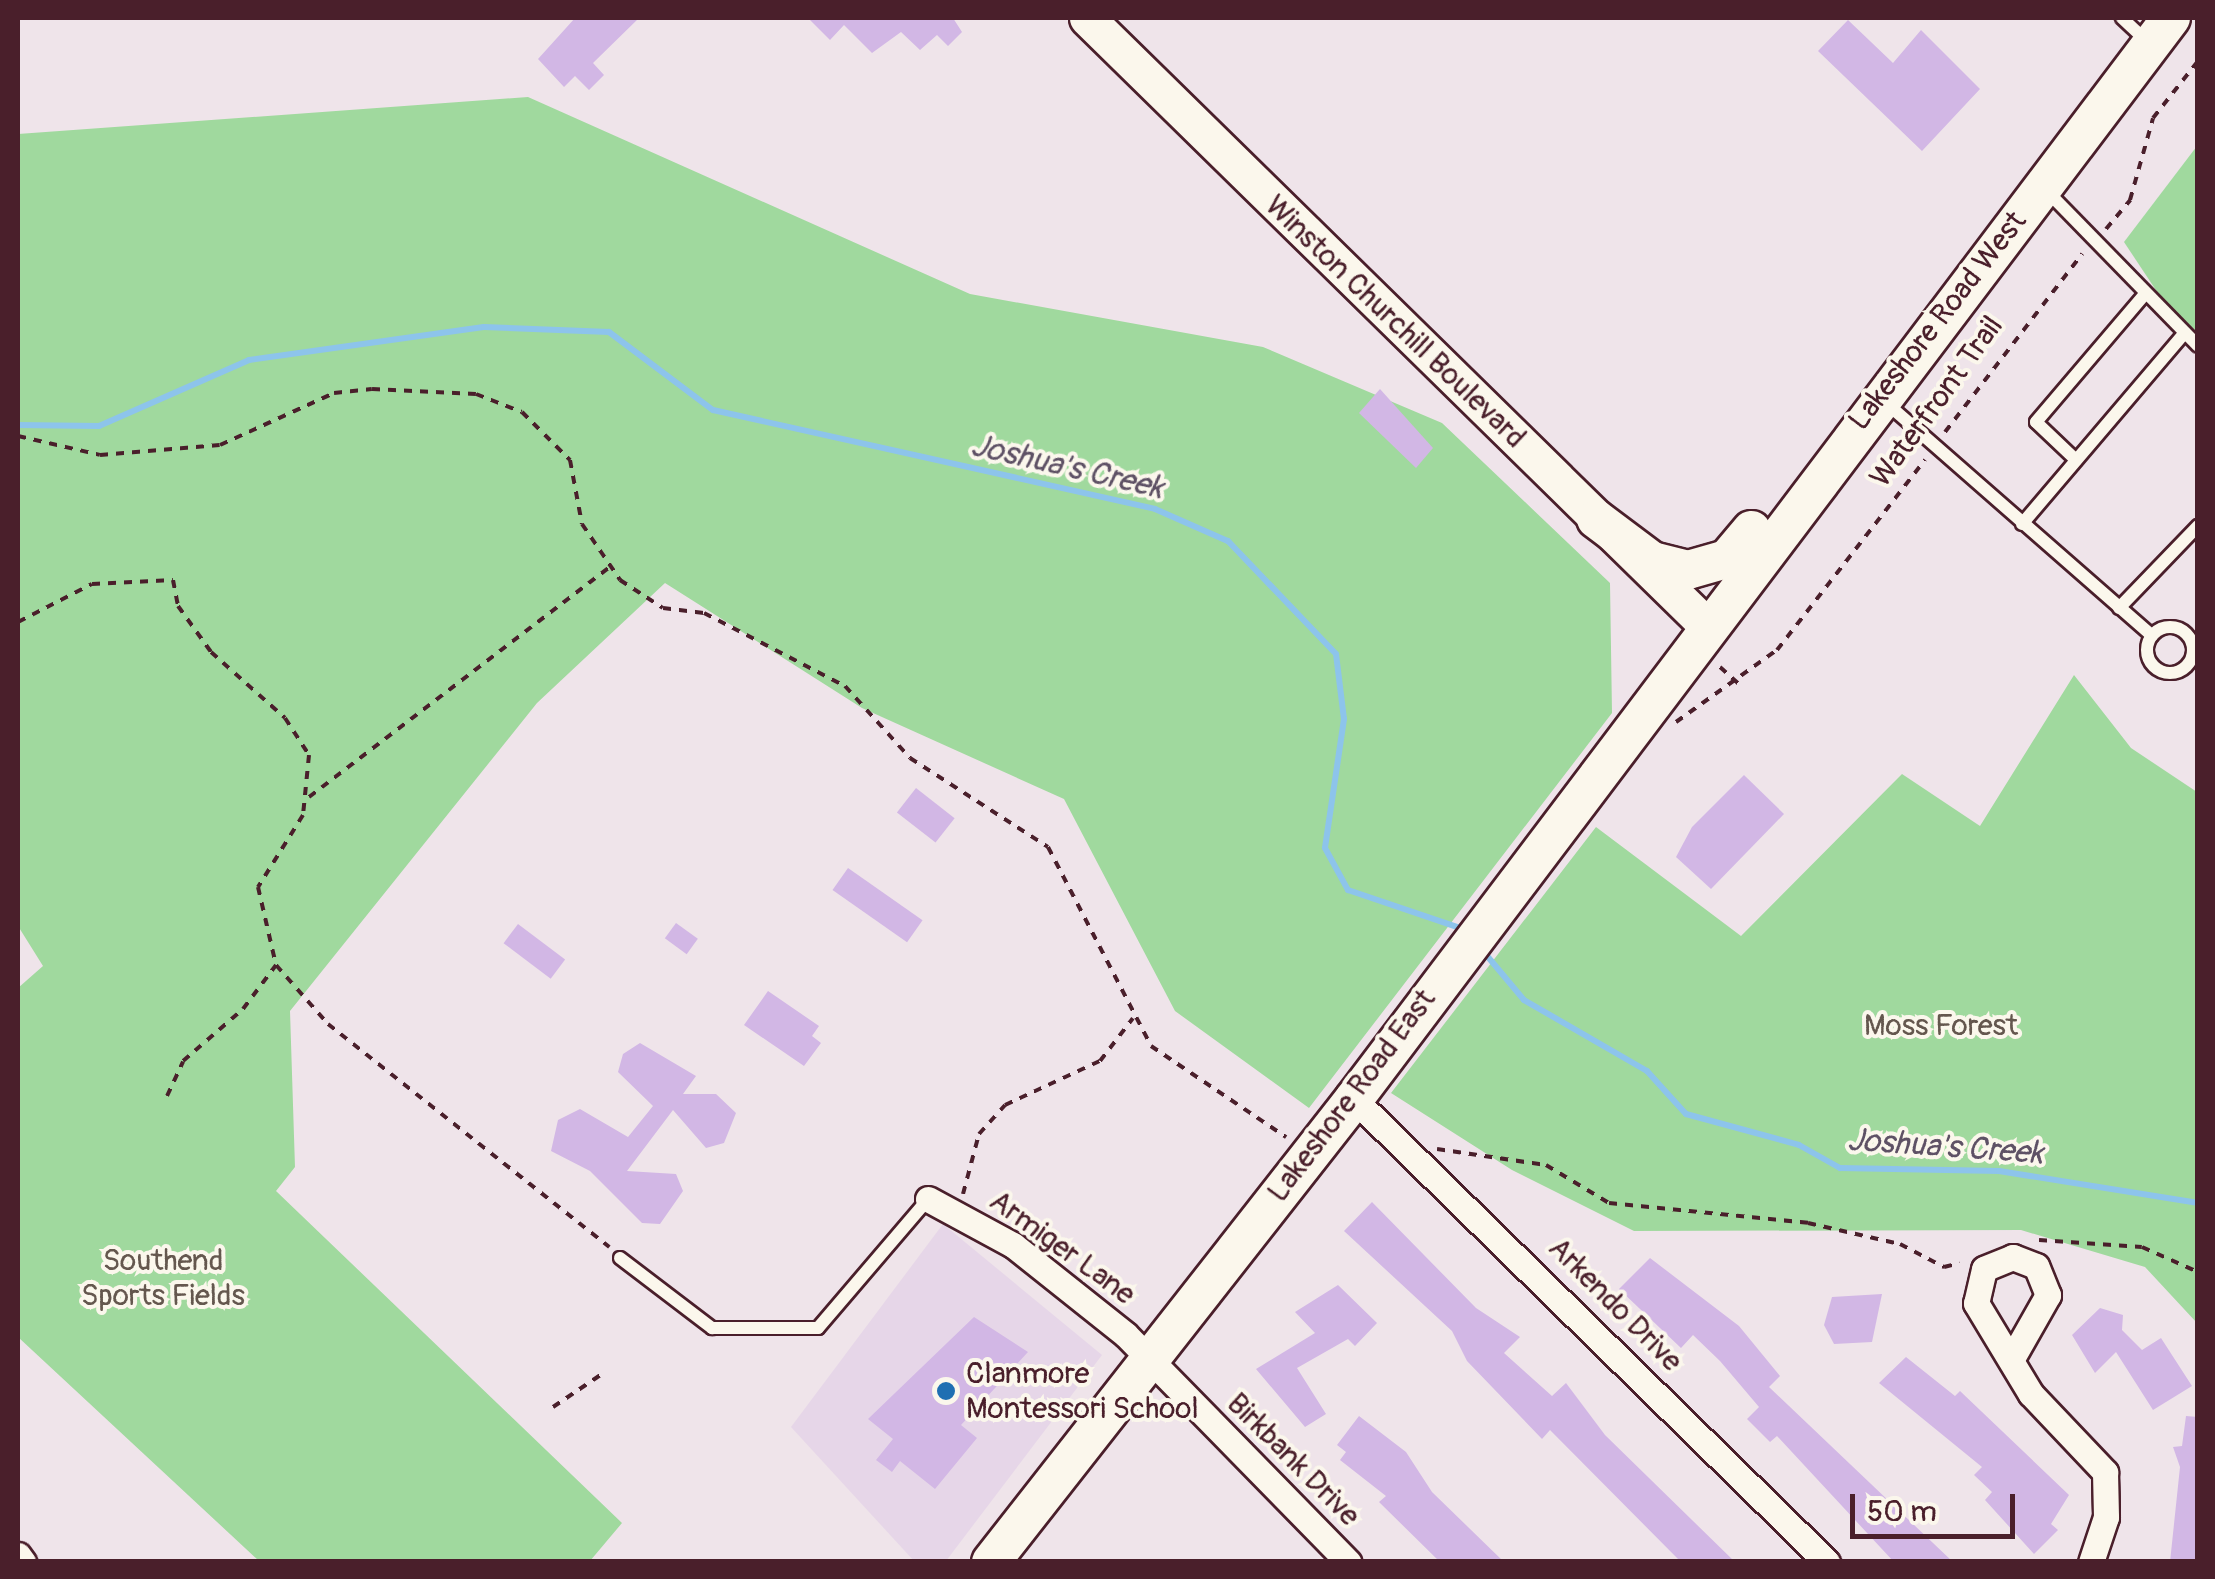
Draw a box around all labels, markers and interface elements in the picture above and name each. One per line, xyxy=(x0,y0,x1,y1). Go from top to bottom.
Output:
street label: Winston Churchill Boulevard xyxy=(1257,188,1533,456)
street label: Lakeshore Road West xyxy=(1841,204,2035,438)
street label: Waterfront Trail xyxy=(1863,309,2011,495)
water label: Joshua's Creek xyxy=(967,426,1167,508)
street label: Lakeshore Road East xyxy=(1260,983,1444,1209)
park label: Moss Forest xyxy=(1864,1008,2018,1044)
water label: Joshua's Creek xyxy=(1846,1121,2044,1173)
street label: Armiger Lane xyxy=(982,1183,1142,1313)
street label: Arkendo Drive xyxy=(1541,1231,1689,1379)
park label: Southend Sports Fields xyxy=(81,1243,245,1314)
place label: Clanmore Montessori School xyxy=(966,1356,1199,1426)
marker: Clanmore Montessori School xyxy=(935,1380,957,1402)
street label: Birkbank Drive xyxy=(1219,1386,1367,1534)
scale bar xyxy=(1855,1474,2020,1536)
text: 50 m xyxy=(1867,1493,1937,1530)

